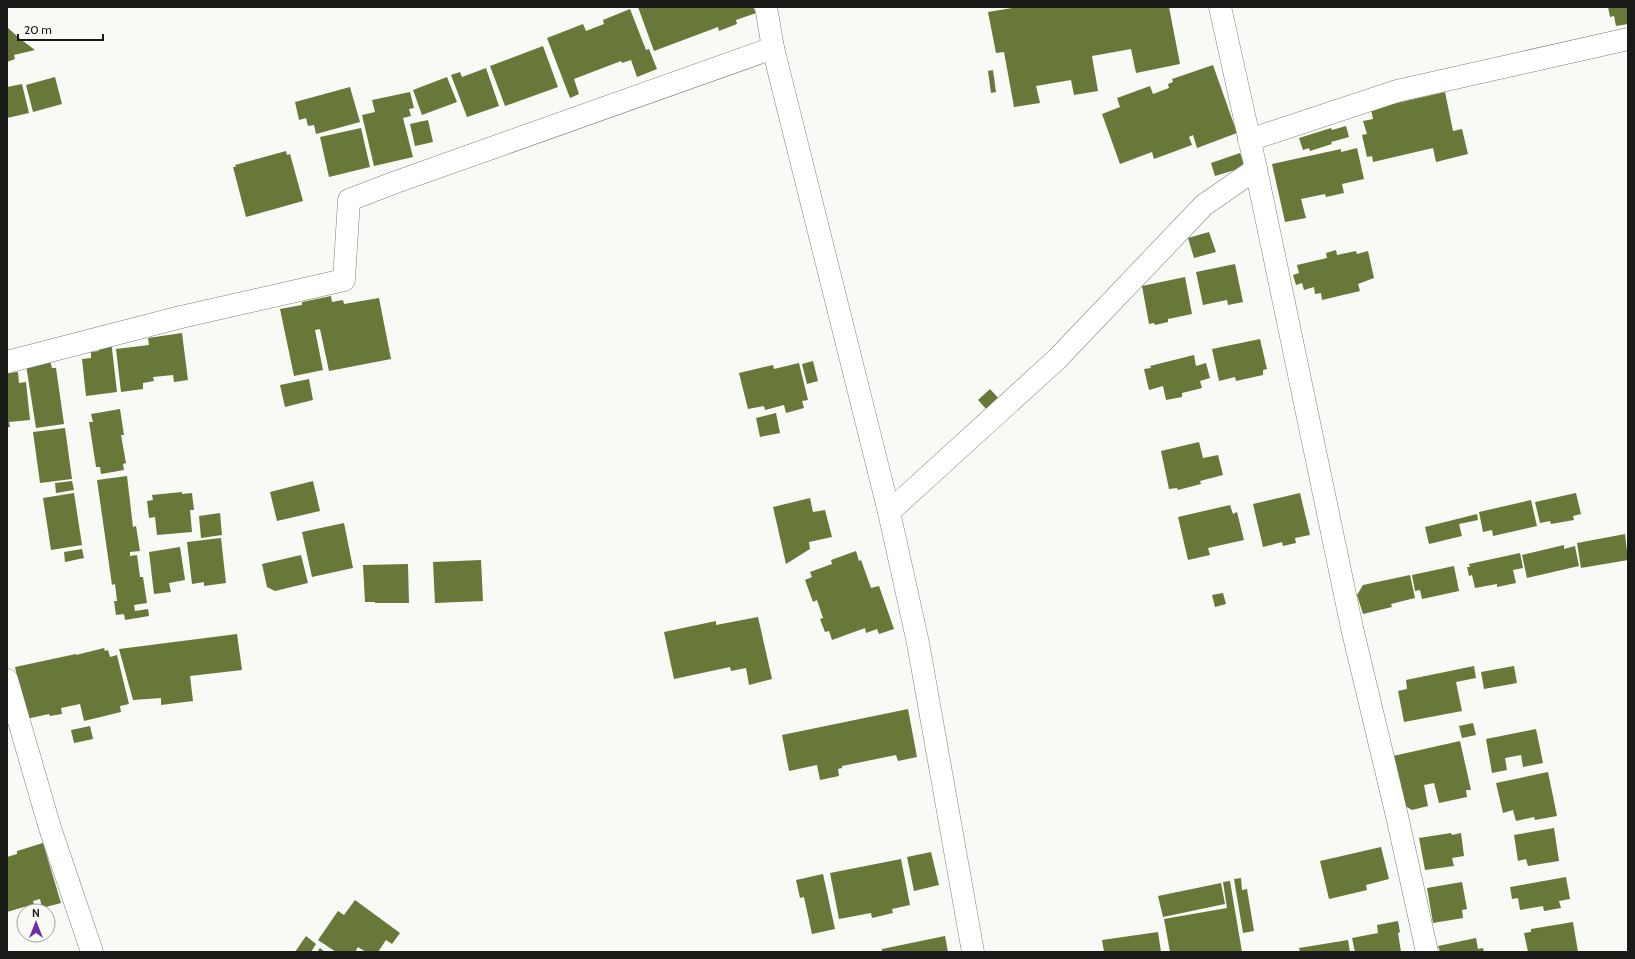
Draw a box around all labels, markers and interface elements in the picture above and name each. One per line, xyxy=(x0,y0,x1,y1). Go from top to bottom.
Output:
scale bar xyxy=(18,16,103,42)
text: 20 m xyxy=(24,22,52,37)
north arrow xyxy=(16,903,56,943)
text: N xyxy=(32,906,40,920)

